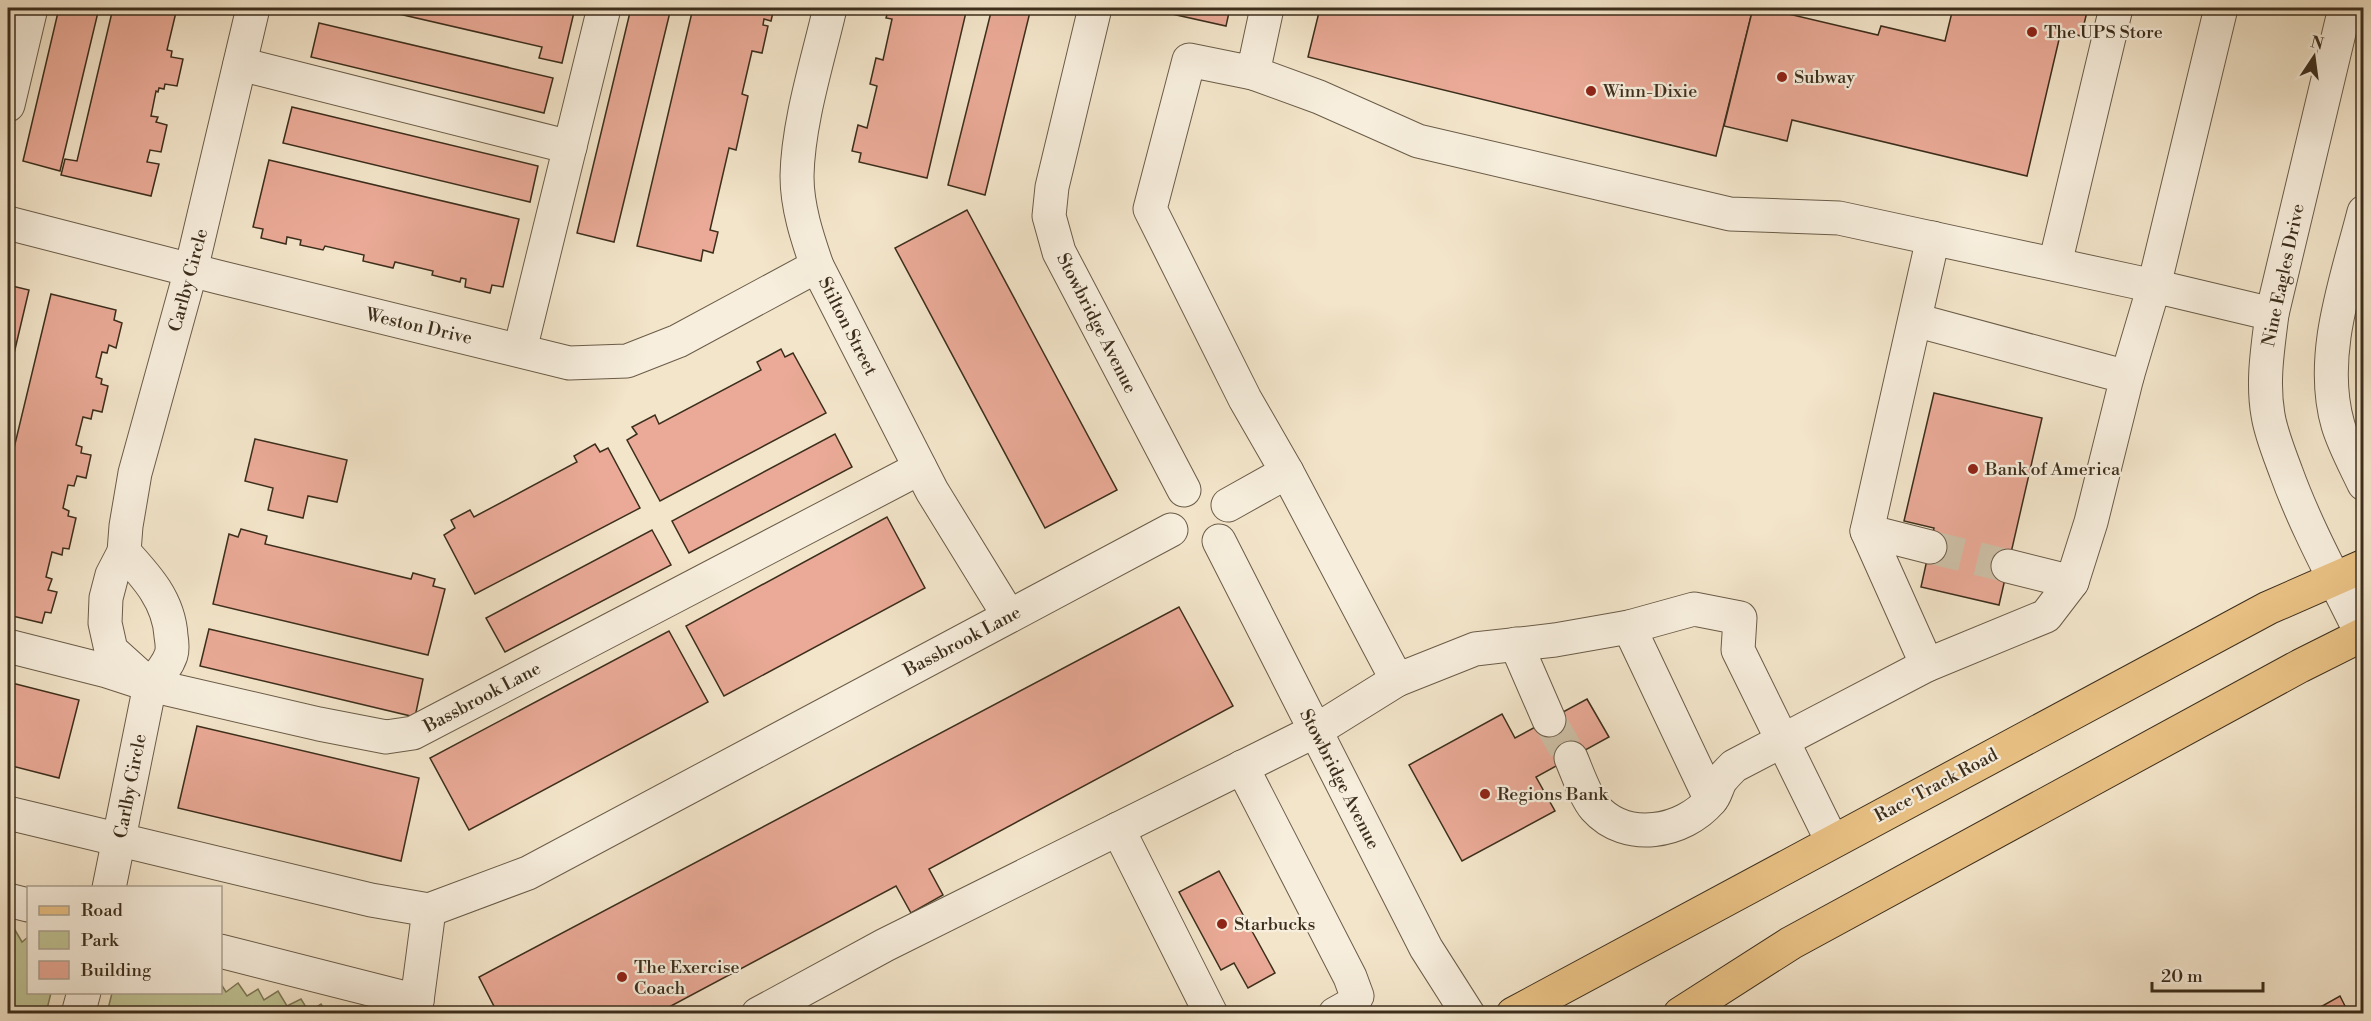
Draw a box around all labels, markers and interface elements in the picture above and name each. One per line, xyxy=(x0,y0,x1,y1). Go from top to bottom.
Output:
place label: The UPS Store xyxy=(2044,21,2163,44)
marker: The UPS Store xyxy=(2025,25,2039,39)
north arrow xyxy=(2284,27,2344,87)
text: N xyxy=(2309,32,2326,55)
place label: Subway xyxy=(1794,66,1855,89)
marker: Subway xyxy=(1775,70,1789,84)
place label: Winn-Dixie xyxy=(1602,80,1697,103)
marker: Winn-Dixie xyxy=(1584,84,1598,98)
street label: Nine Eagles Drive xyxy=(2257,202,2310,349)
street label: Carlby Circle xyxy=(164,226,213,334)
street label: Stowbridge Avenue xyxy=(1051,249,1142,397)
street label: Stilton Street xyxy=(813,273,883,380)
street label: Weston Drive xyxy=(362,303,474,350)
place label: Bank of America xyxy=(1984,458,2121,481)
marker: Bank of America xyxy=(1966,462,1980,476)
street label: Bassbrook Lane xyxy=(899,601,1025,682)
street label: Bassbrook Lane xyxy=(419,657,545,738)
street label: Stowbridge Avenue xyxy=(1294,705,1385,853)
street label: Carlby Circle xyxy=(109,732,152,840)
street label: Race Track Road xyxy=(1871,743,2003,828)
place label: Regions Bank xyxy=(1497,783,1610,806)
marker: Regions Bank xyxy=(1478,787,1492,801)
legend xyxy=(27,886,222,994)
text: Road xyxy=(81,899,124,922)
place label: Starbucks xyxy=(1234,913,1315,936)
marker: Starbucks xyxy=(1215,917,1229,931)
text: Park xyxy=(81,929,120,952)
scale bar xyxy=(2152,955,2263,993)
place label: The Exercise Coach xyxy=(634,956,740,1000)
text: Building xyxy=(80,959,152,982)
text: 20 m xyxy=(2161,965,2203,988)
marker: The Exercise Coach xyxy=(615,970,629,984)

